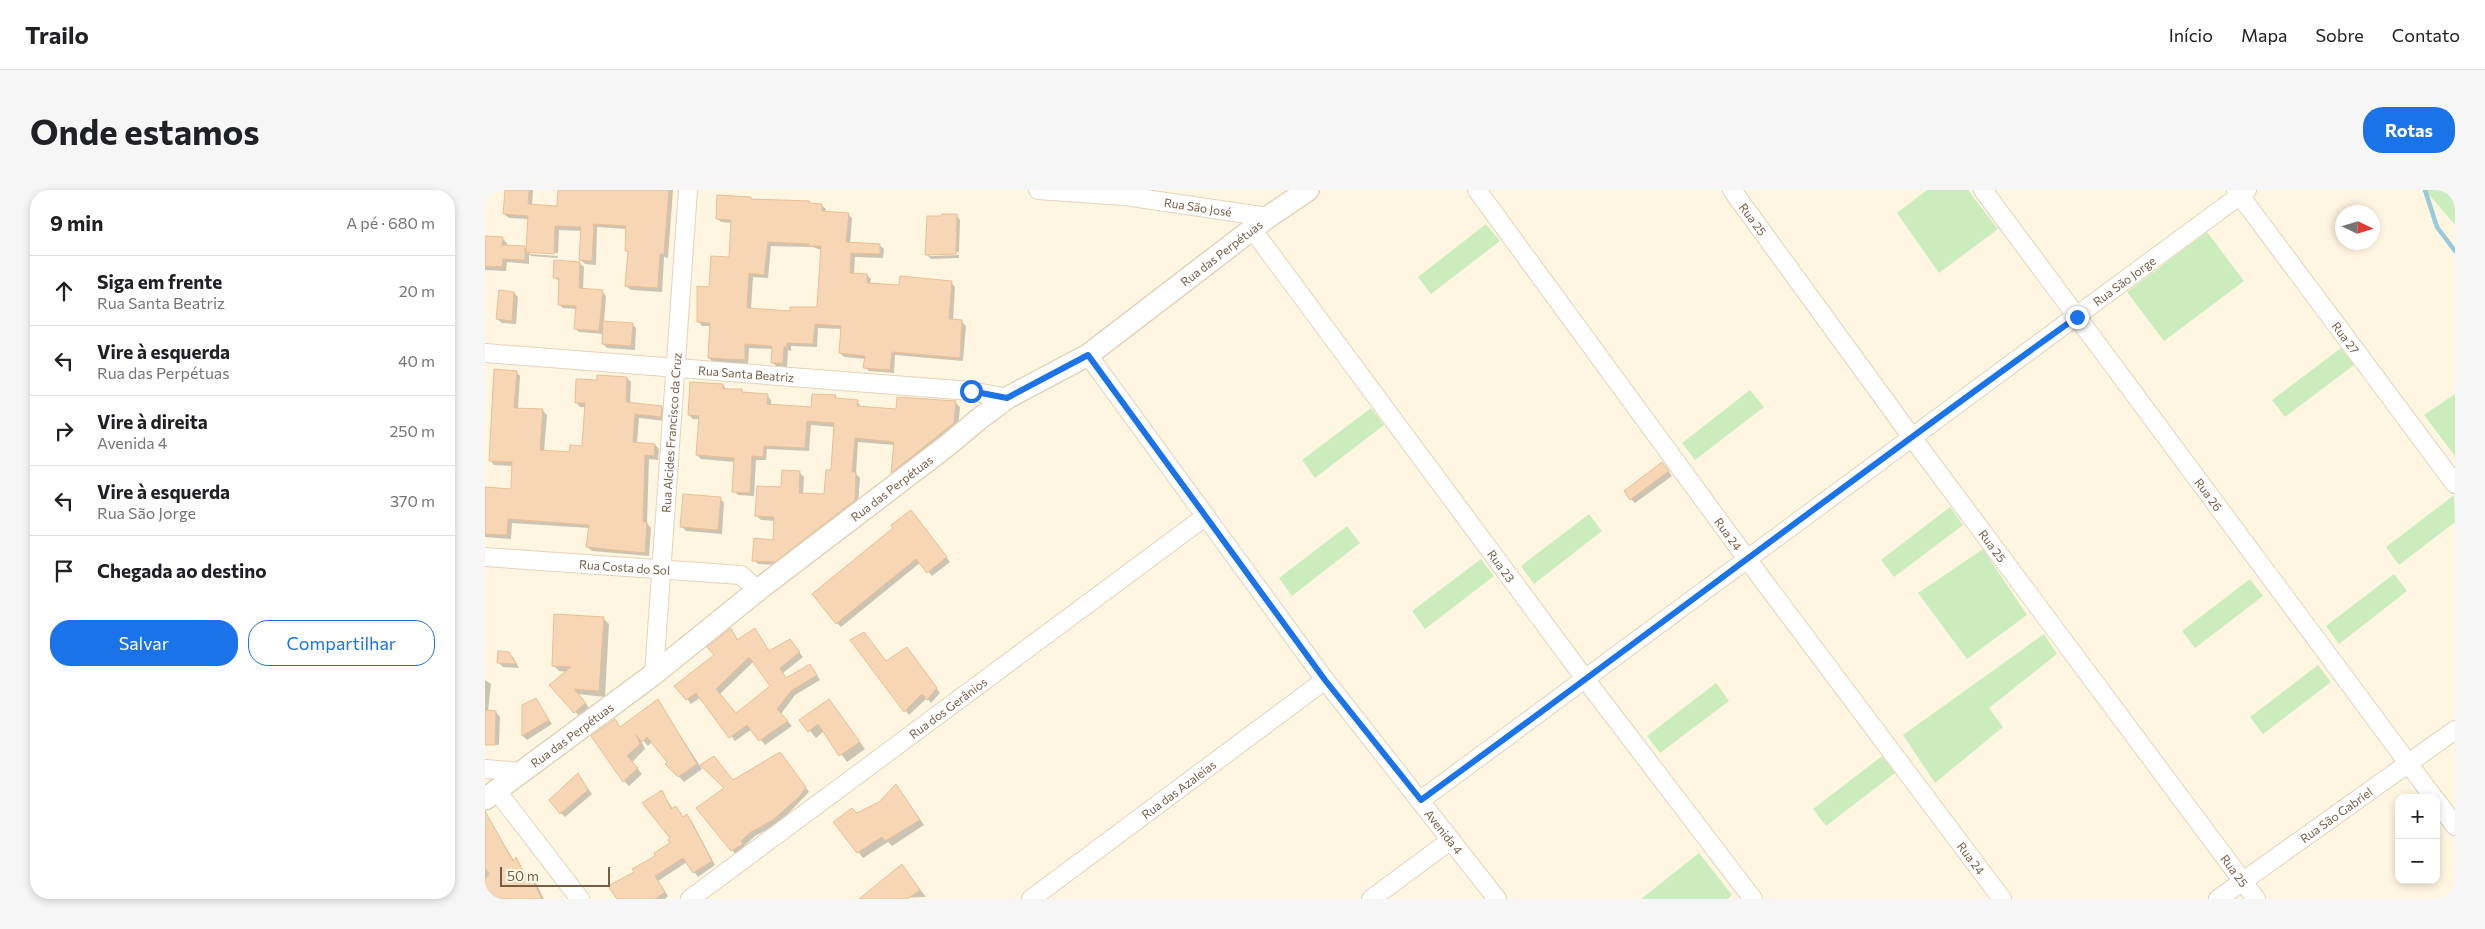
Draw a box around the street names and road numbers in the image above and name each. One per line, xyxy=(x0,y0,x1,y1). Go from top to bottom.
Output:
street label: Rua São José xyxy=(1163,195,1233,219)
street label: Rua 25 xyxy=(1737,200,1770,238)
street label: Rua das Perpétuas xyxy=(1178,217,1265,289)
street label: Rua São Jorge xyxy=(2090,253,2158,308)
street label: Rua 27 xyxy=(2329,319,2362,356)
street label: Rua Alcides Francisco da Cruz xyxy=(658,352,684,513)
street label: Rua Santa Beatriz xyxy=(698,363,795,384)
street label: Rua das Perpétuas xyxy=(848,452,935,524)
street label: Rua 26 xyxy=(2192,475,2225,514)
street label: Rua 24 xyxy=(1712,515,1745,553)
street label: Rua 25 xyxy=(1976,527,2009,565)
street label: Rua 23 xyxy=(1485,547,1518,585)
street label: Rua Costa do Sol xyxy=(579,557,671,577)
street label: Rua dos Gerânios xyxy=(906,674,990,741)
street label: Rua das Perpétuas xyxy=(528,700,616,770)
street label: Rua das Azaleias xyxy=(1139,757,1218,821)
street label: Rua São Gabriel xyxy=(2297,784,2375,845)
street label: Avenida 4 xyxy=(1422,806,1466,857)
street label: Rua 24 xyxy=(1955,839,1988,877)
street label: Rua 25 xyxy=(2218,851,2251,889)

